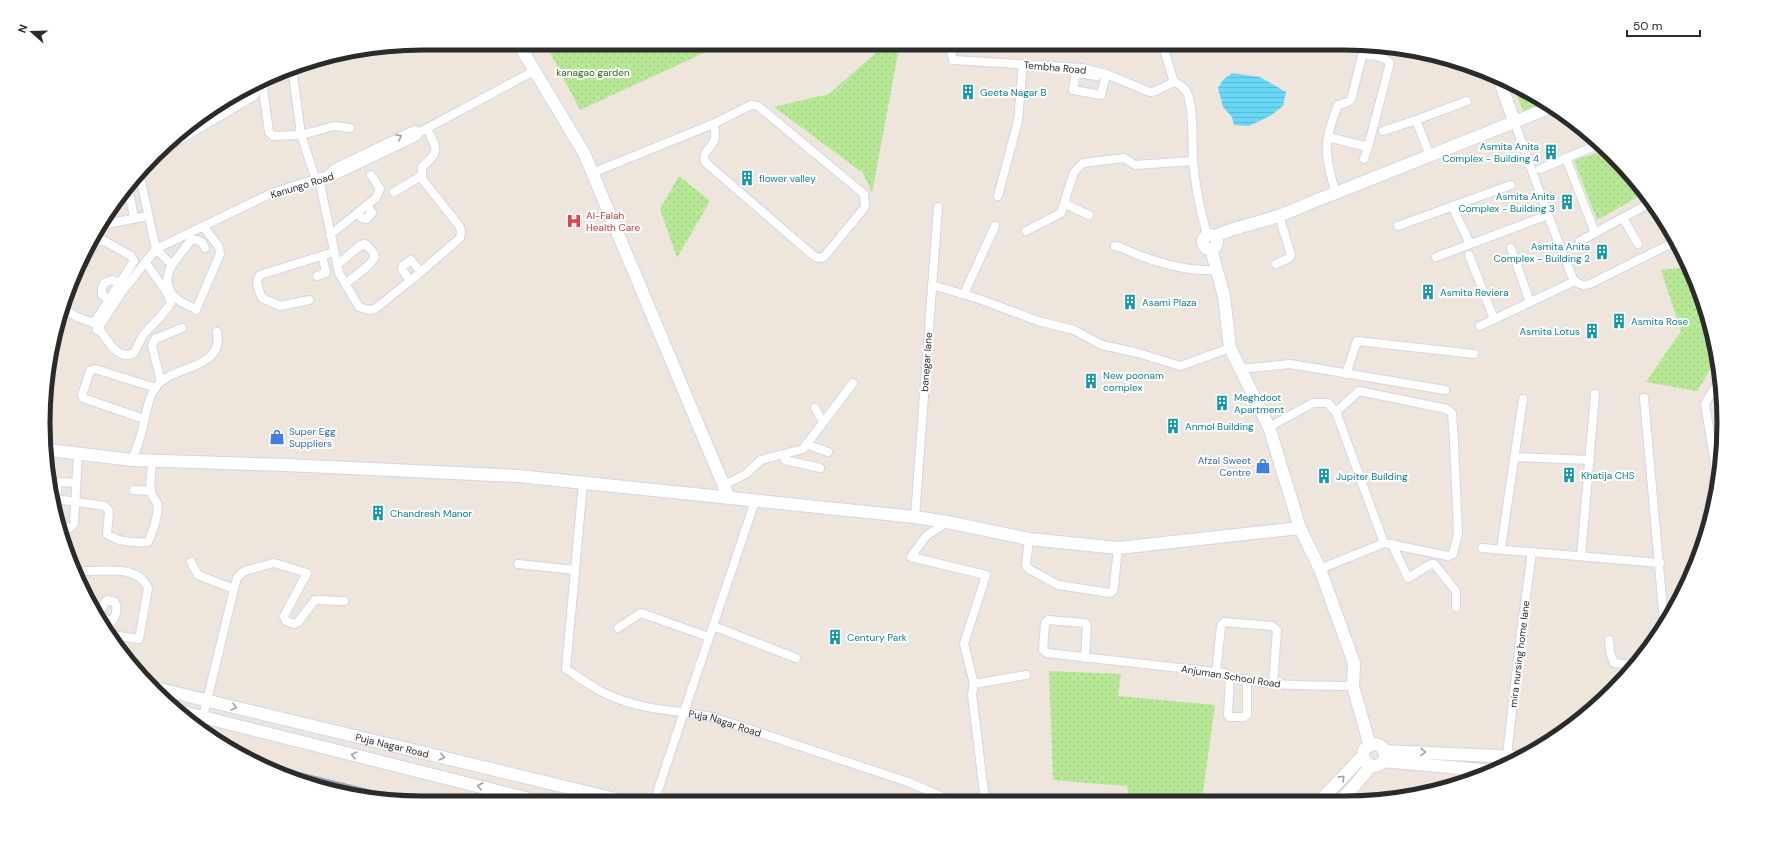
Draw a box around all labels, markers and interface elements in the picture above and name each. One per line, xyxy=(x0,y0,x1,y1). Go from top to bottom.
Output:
north arrow xyxy=(12,12,52,52)
scale bar xyxy=(1627,12,1700,38)
text: 50 m xyxy=(1633,18,1662,34)
text: N xyxy=(15,22,31,35)
street label: Tembha Road xyxy=(1023,58,1087,77)
park label: kanagao garden xyxy=(556,66,630,79)
building icon: Geeta Nagar B xyxy=(959,83,977,101)
place label: Geeta Nagar B xyxy=(980,86,1047,99)
one-way arrow xyxy=(395,134,403,142)
place label: Asmita Anita Complex - Building 4 xyxy=(1442,140,1539,165)
building icon: Asmita Anita Complex - Building 4 xyxy=(1542,143,1560,161)
building icon: flower valley xyxy=(738,169,756,187)
street label: Kanungo Road xyxy=(269,170,335,201)
place label: flower valley xyxy=(759,172,816,185)
place label: Asmita Anita Complex - Building 3 xyxy=(1458,190,1555,215)
building icon: Asmita Anita Complex - Building 3 xyxy=(1558,193,1576,211)
place label: Al-Falah Health Care xyxy=(586,209,641,234)
hospital icon: Al-Falah Health Care xyxy=(565,212,583,230)
place label: Asmita Anita Complex - Building 2 xyxy=(1494,240,1590,265)
building icon: Asmita Anita Complex - Building 2 xyxy=(1593,243,1611,261)
building icon: Asmita Reviera xyxy=(1419,283,1437,301)
place label: Asmita Reviera xyxy=(1440,286,1509,299)
building icon: Asami Plaza xyxy=(1121,293,1139,311)
place label: Asami Plaza xyxy=(1142,296,1197,309)
building icon: Asmita Rose xyxy=(1610,312,1628,330)
place label: Asmita Rose xyxy=(1631,315,1689,328)
building icon: Asmita Lotus xyxy=(1583,322,1601,340)
place label: Asmita Lotus xyxy=(1520,325,1580,338)
street label: banegar lane xyxy=(918,332,935,392)
place label: New poonam complex xyxy=(1103,369,1164,394)
building icon: New poonam complex xyxy=(1082,372,1100,390)
place label: Meghdoot Apartment xyxy=(1234,391,1284,416)
building icon: Meghdoot Apartment xyxy=(1213,394,1231,412)
building icon: Anmol Building xyxy=(1164,417,1182,435)
place label: Anmol Building xyxy=(1185,420,1254,433)
place label: Super Egg Suppliers xyxy=(289,425,336,450)
shop icon: Super Egg Suppliers xyxy=(268,428,286,446)
place label: Afzal Sweet Centre xyxy=(1198,454,1251,479)
shop icon: Afzal Sweet Centre xyxy=(1254,457,1272,475)
building icon: Khatija CHS xyxy=(1560,466,1578,484)
building icon: Jupiter Building xyxy=(1315,467,1333,485)
place label: Khatija CHS xyxy=(1581,469,1635,482)
place label: Jupiter Building xyxy=(1336,470,1408,483)
building icon: Chandresh Manor xyxy=(369,504,387,522)
place label: Chandresh Manor xyxy=(390,507,473,520)
street label: mira nursing home lane xyxy=(1506,600,1533,708)
building icon: Century Park xyxy=(826,628,844,646)
place label: Century Park xyxy=(847,631,907,644)
street label: Anjuman School Road xyxy=(1180,662,1282,691)
one-way arrow xyxy=(230,702,237,711)
street label: Puja Nagar Road xyxy=(687,707,763,740)
street label: Puja Nagar Road xyxy=(354,731,430,761)
one-way arrow xyxy=(1420,748,1426,757)
one-way arrow xyxy=(350,751,357,760)
one-way arrow xyxy=(439,753,445,761)
one-way arrow xyxy=(1338,775,1345,783)
one-way arrow xyxy=(477,783,483,791)

